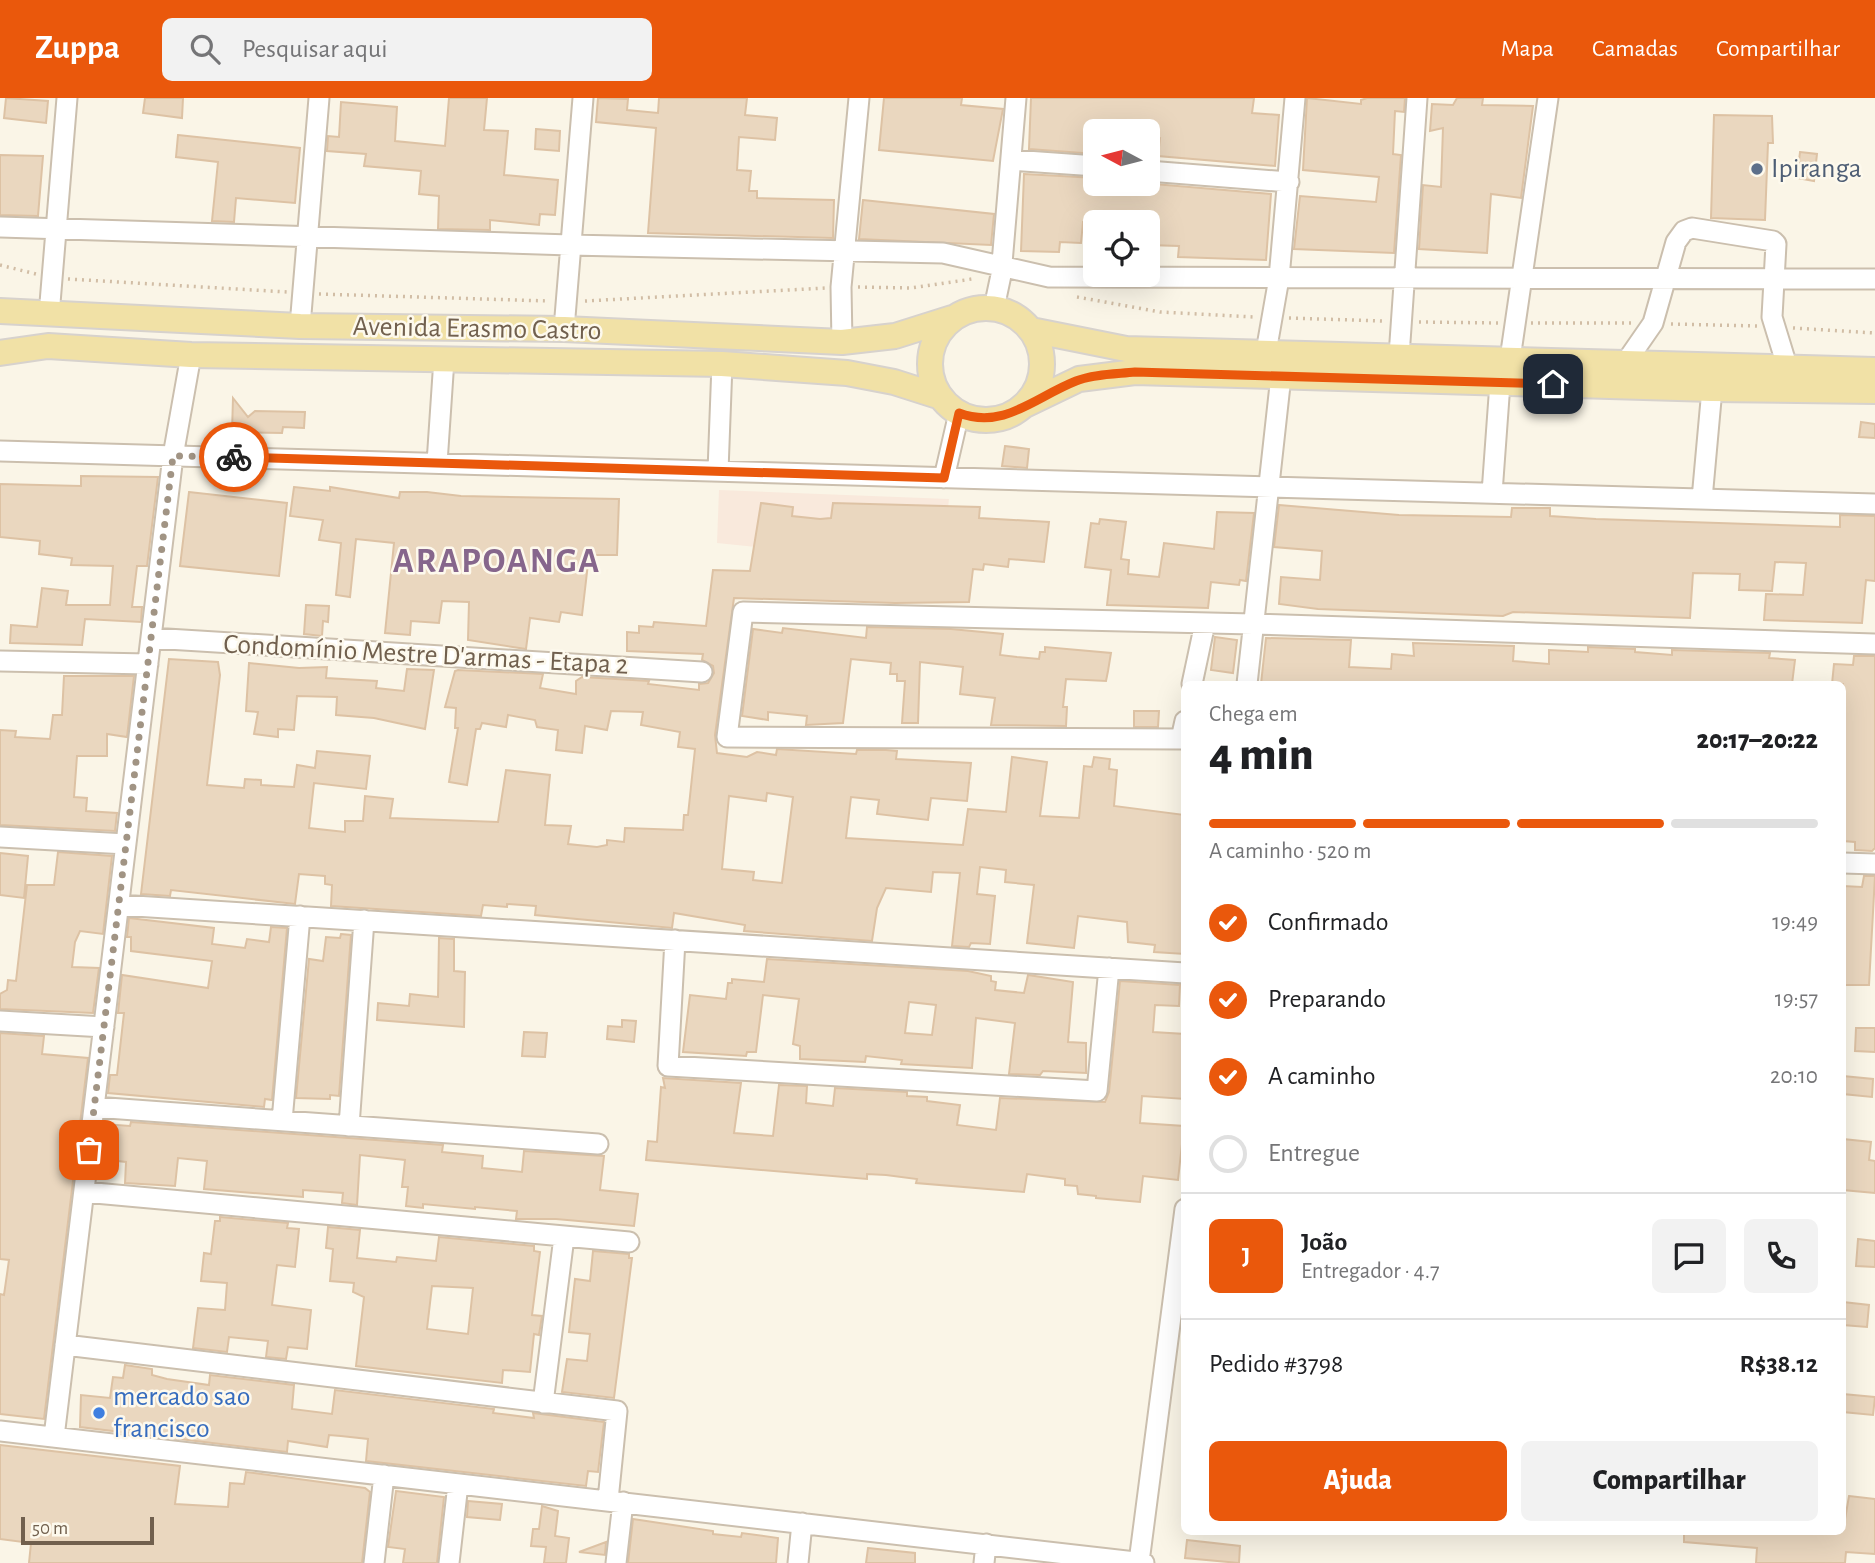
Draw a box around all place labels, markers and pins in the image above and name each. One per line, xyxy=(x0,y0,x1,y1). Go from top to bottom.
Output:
place label: Ipiranga xyxy=(1771,155,1862,183)
marker: Ipiranga xyxy=(1749,161,1765,177)
pin xyxy=(1523,354,1583,414)
pin xyxy=(59,1120,119,1180)
place label: mercado sao francisco xyxy=(113,1383,251,1443)
marker: mercado sao francisco xyxy=(91,1405,107,1421)

